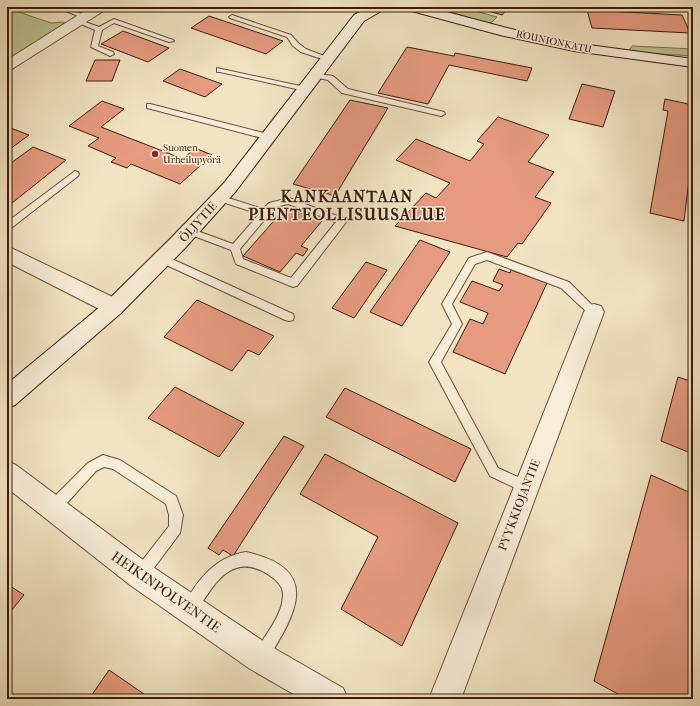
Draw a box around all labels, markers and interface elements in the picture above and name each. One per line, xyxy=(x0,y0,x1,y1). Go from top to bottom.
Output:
street label: ROUNIONKATU xyxy=(515,28,593,56)
place label: Suomen Urheilupyörä xyxy=(163,142,221,166)
marker: Suomen Urheilupyörä xyxy=(150,149,160,159)
district label: KANKAANTAAN PIENTEOLLISUUSALUE xyxy=(248,187,446,224)
street label: ÖLJYTIE xyxy=(176,198,220,245)
street label: PYYKKIOJANTIE xyxy=(495,457,543,553)
street label: HEIKINPOLVENTIE xyxy=(108,548,224,636)

